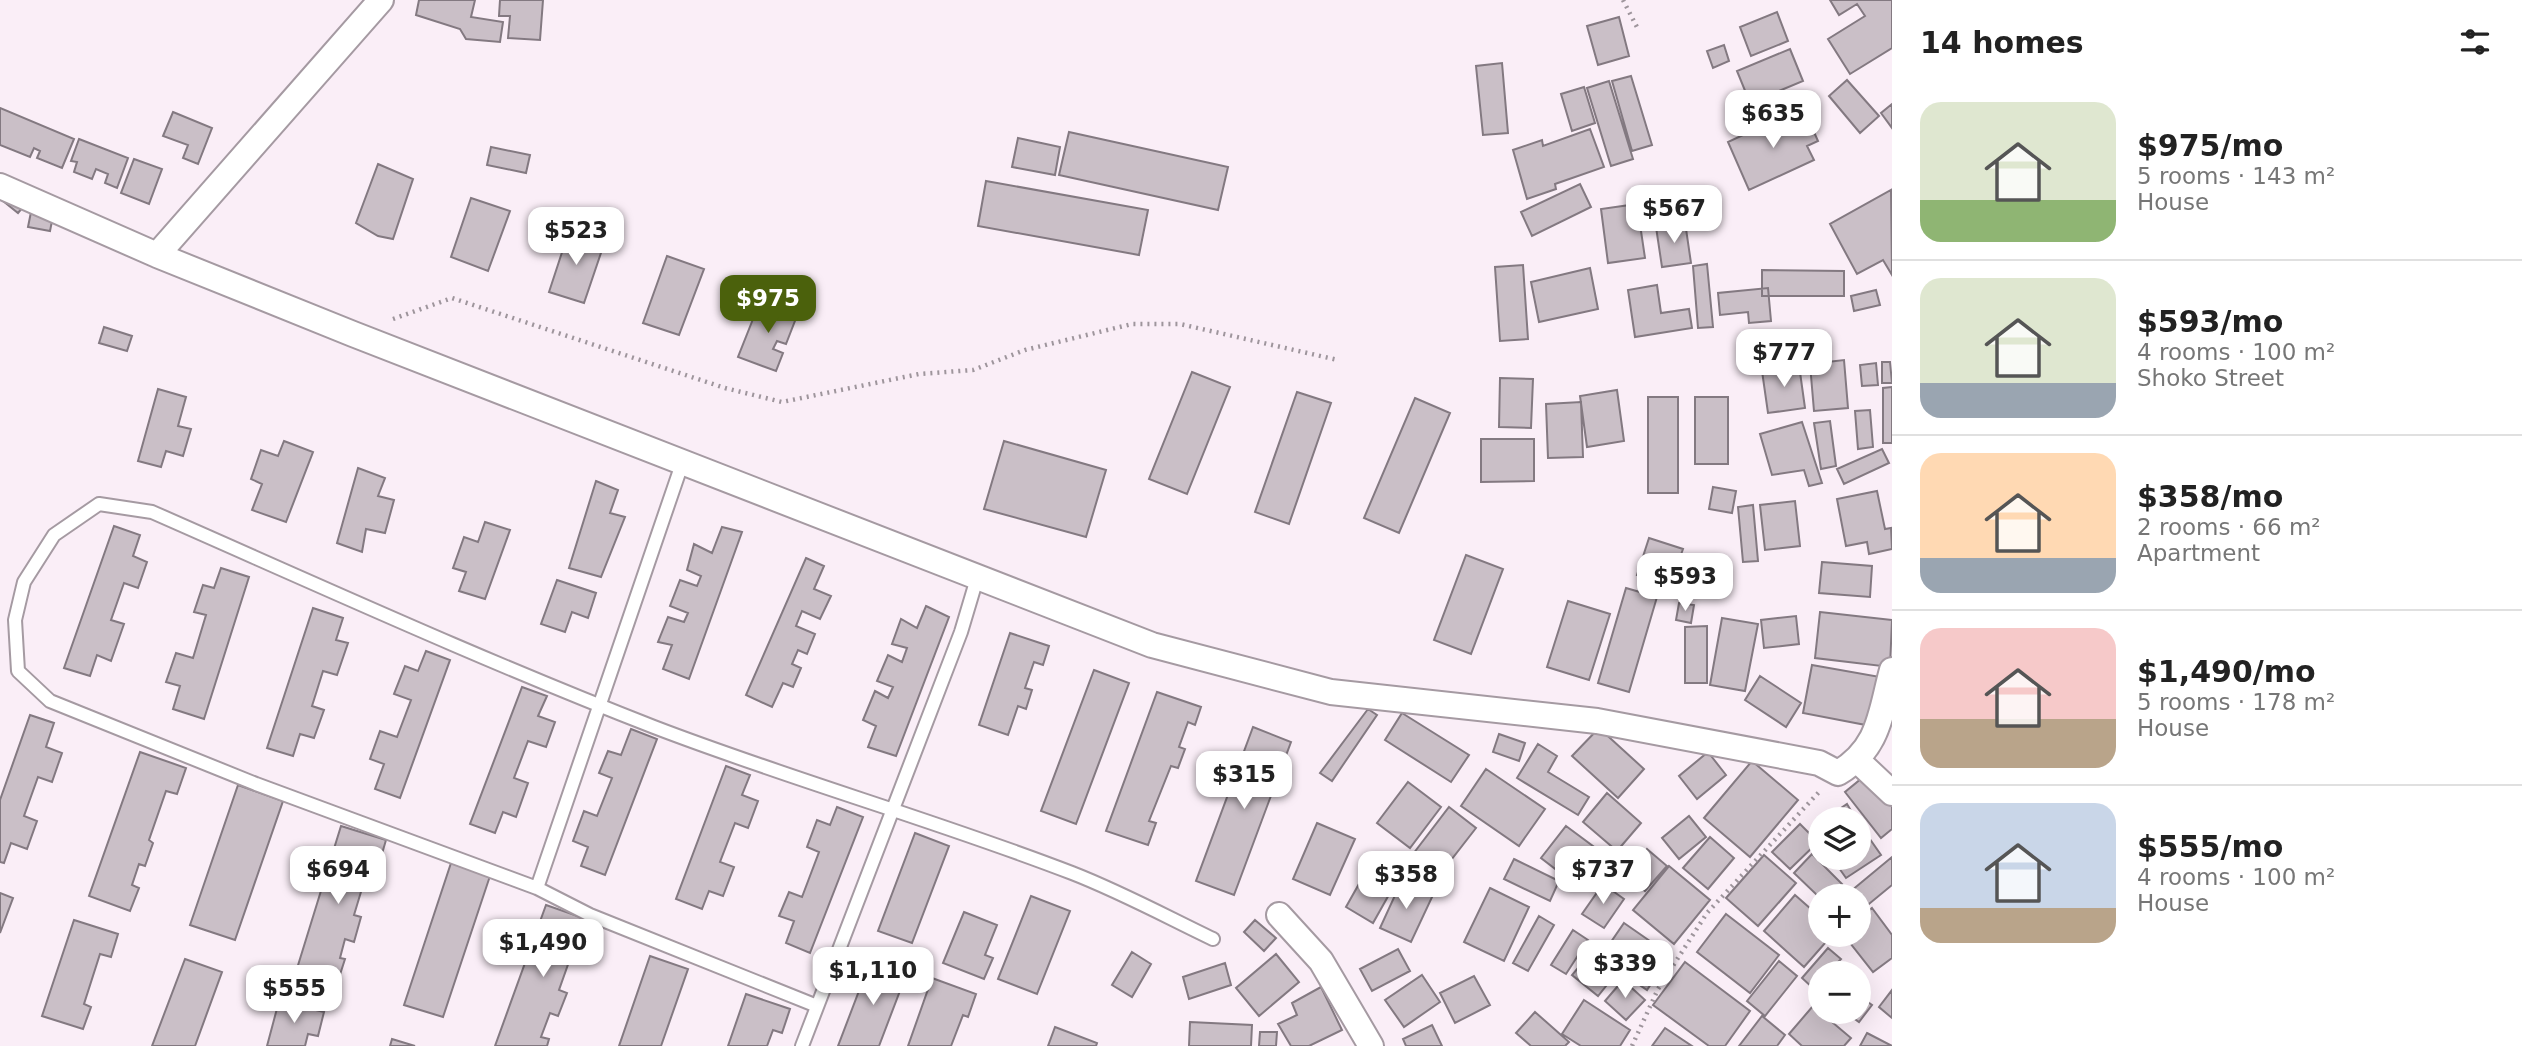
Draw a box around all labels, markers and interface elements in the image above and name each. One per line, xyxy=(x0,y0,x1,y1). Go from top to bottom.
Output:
icon: filters xyxy=(2456,23,2494,61)
text: 14 homes xyxy=(1920,25,2084,60)
pin: $635 xyxy=(1732,90,1814,150)
text: $635 xyxy=(1741,100,1805,126)
text: $975/mo xyxy=(2137,128,2283,163)
icon: home xyxy=(1976,130,2060,214)
text: 5 rooms · 143 m² xyxy=(2137,163,2335,189)
pin: $567 xyxy=(1633,186,1715,245)
text: House xyxy=(2137,189,2209,215)
text: $567 xyxy=(1642,195,1706,221)
pin: $523 xyxy=(535,208,617,267)
text: $523 xyxy=(544,217,608,243)
pin: $975 xyxy=(727,276,809,335)
text: $975 xyxy=(736,285,800,311)
text: $593/mo xyxy=(2137,304,2283,339)
icon: home xyxy=(1976,306,2060,390)
pin: $777 xyxy=(1743,330,1825,389)
text: $777 xyxy=(1752,339,1816,365)
text: 4 rooms · 100 m² xyxy=(2137,339,2335,365)
text: Shoko Street xyxy=(2137,365,2284,391)
text: $358/mo xyxy=(2137,479,2283,514)
icon: home xyxy=(1976,481,2060,565)
text: 2 rooms · 66 m² xyxy=(2137,514,2321,540)
text: Apartment xyxy=(2137,540,2260,566)
pin: $593 xyxy=(1644,554,1726,613)
text: $593 xyxy=(1653,563,1717,589)
text: $1,490/mo xyxy=(2137,654,2316,689)
icon: home xyxy=(1976,656,2060,740)
text: 5 rooms · 178 m² xyxy=(2137,689,2335,715)
text: House xyxy=(2137,715,2209,741)
pin: $315 xyxy=(1203,752,1285,811)
text: $315 xyxy=(1212,761,1276,787)
map controls xyxy=(1808,807,1871,1024)
button: layers xyxy=(1808,807,1871,870)
text: $555/mo xyxy=(2137,829,2283,864)
icon: home xyxy=(1976,831,2060,915)
pin: $694 xyxy=(297,846,379,906)
pin: $737 xyxy=(1562,846,1644,906)
pin: $358 xyxy=(1365,852,1447,911)
text: $694 xyxy=(306,856,370,882)
text: $737 xyxy=(1571,856,1635,882)
text: $358 xyxy=(1374,861,1438,887)
text: 4 rooms · 100 m² xyxy=(2137,864,2335,890)
button: + xyxy=(1808,884,1871,947)
text: House xyxy=(2137,890,2209,916)
pin: $1,490 xyxy=(486,920,600,979)
text: $1,490 xyxy=(499,929,587,955)
pin: $339 xyxy=(1584,940,1666,1000)
pin: $1,110 xyxy=(816,948,930,1007)
text: $339 xyxy=(1593,950,1657,976)
text: $1,110 xyxy=(829,957,917,983)
button: − xyxy=(1808,961,1871,1024)
pin: $555 xyxy=(253,965,335,1025)
text: $555 xyxy=(262,975,326,1001)

